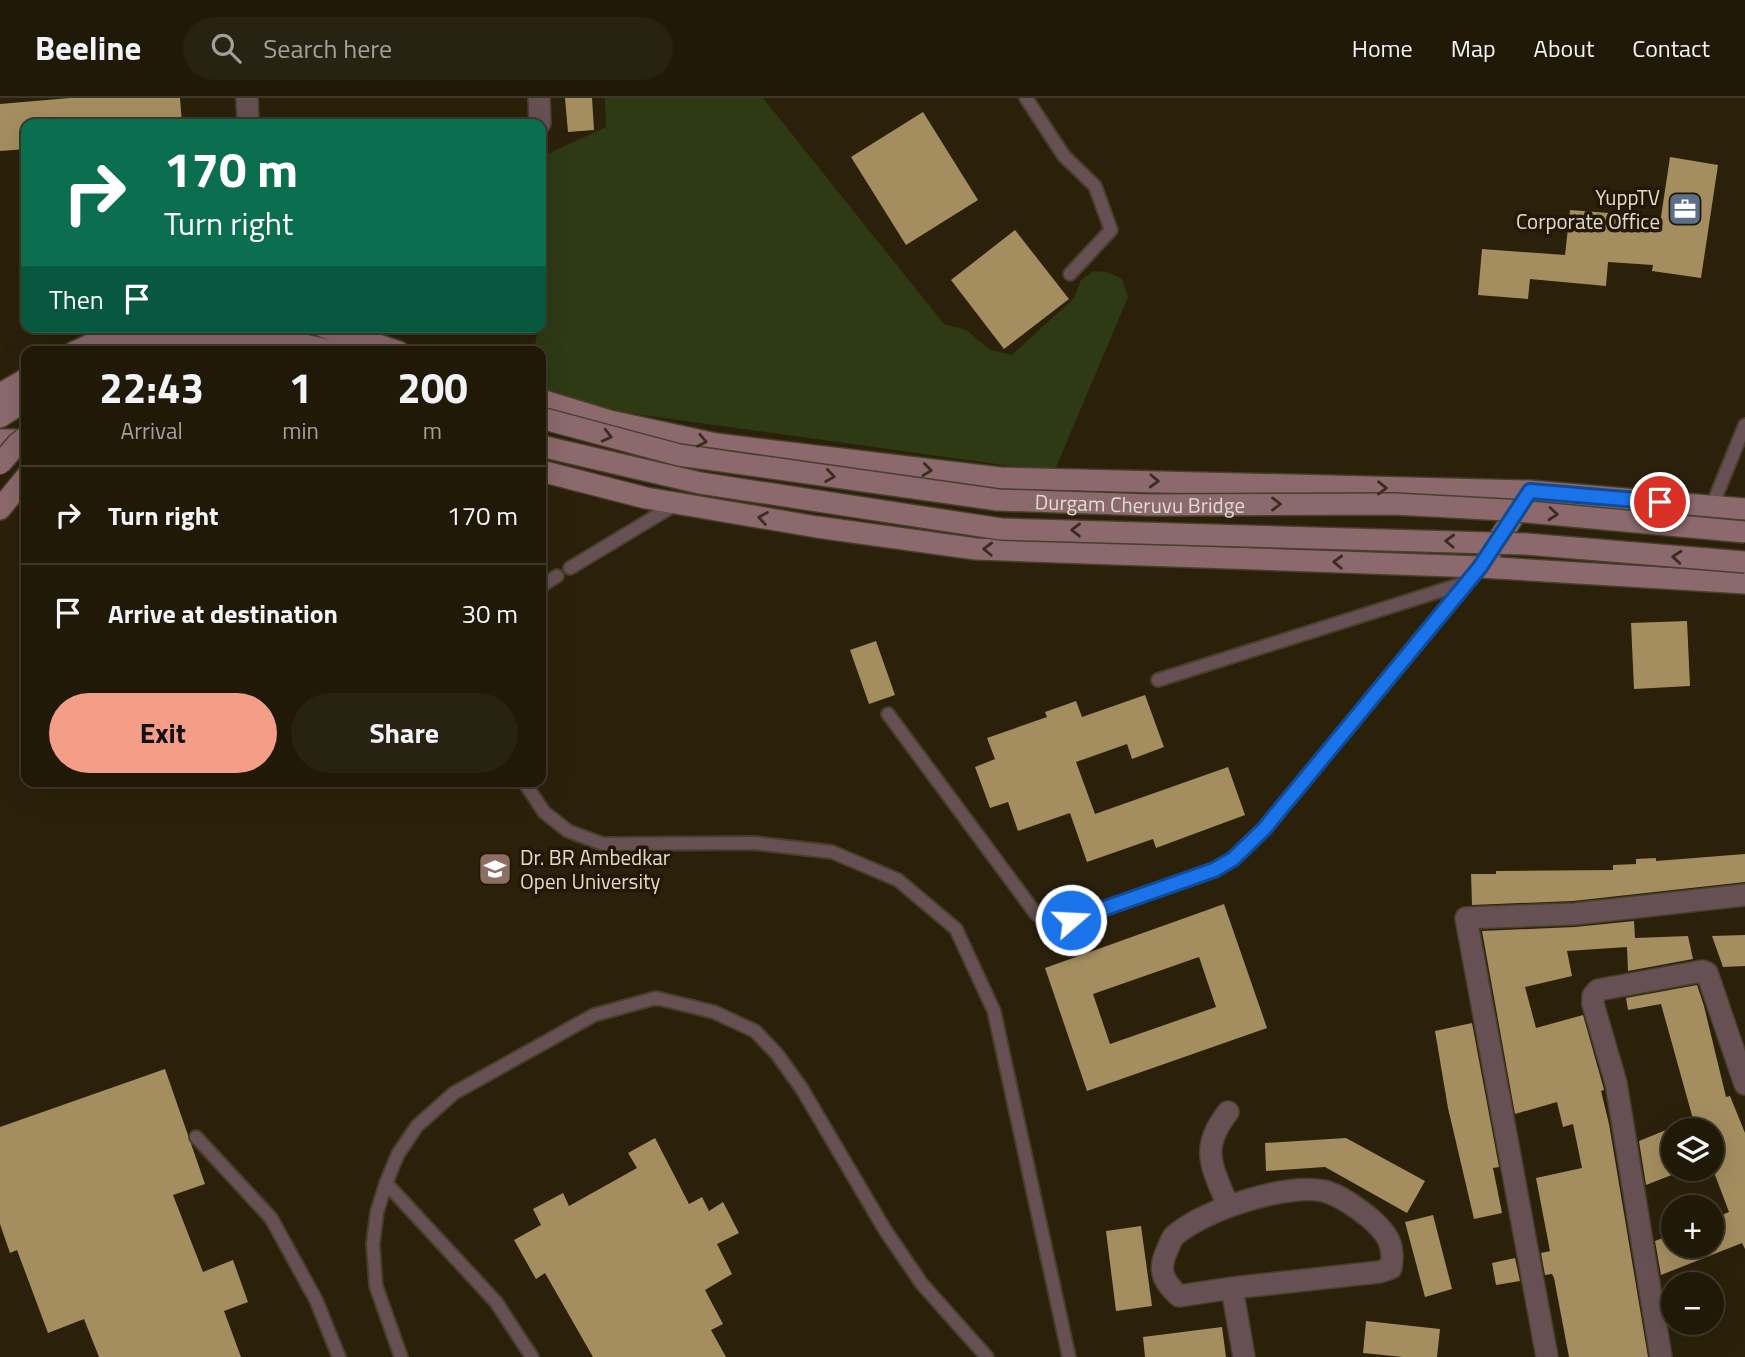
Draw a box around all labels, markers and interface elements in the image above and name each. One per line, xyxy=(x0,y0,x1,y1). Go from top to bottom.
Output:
search box xyxy=(183,17,673,80)
text: Beeline xyxy=(35,23,141,73)
icon: search xyxy=(207,29,245,67)
text: Search here xyxy=(263,29,392,68)
text: Home xyxy=(1352,30,1413,66)
text: Map xyxy=(1451,30,1496,66)
text: About xyxy=(1534,30,1594,66)
text: Contact xyxy=(1632,30,1710,66)
text: 170 m xyxy=(164,131,298,206)
icon: right xyxy=(49,147,140,238)
place label: YuppTV Corporate Office xyxy=(1516,181,1660,237)
office icon: YuppTV Corporate Office xyxy=(1666,190,1704,228)
text: Turn right xyxy=(164,199,293,247)
text: Then xyxy=(49,280,104,319)
icon: arrive xyxy=(118,280,156,318)
text: 22:43 xyxy=(99,355,204,419)
text: 1 xyxy=(289,355,312,419)
text: 200 xyxy=(397,355,468,419)
text: Arrival xyxy=(120,413,183,448)
text: min xyxy=(282,413,319,448)
text: m xyxy=(423,413,442,448)
one-way arrow xyxy=(600,428,612,443)
one-way arrow xyxy=(696,432,708,447)
one-way arrow xyxy=(921,462,933,477)
one-way arrow xyxy=(824,469,836,484)
pin xyxy=(1630,472,1690,532)
one-way arrow xyxy=(1149,474,1160,489)
one-way arrow xyxy=(1376,480,1387,495)
icon: arrive xyxy=(1641,483,1679,521)
street label: Durgam Cheruvu Bridge xyxy=(1034,485,1245,521)
icon: right xyxy=(49,496,87,534)
text: Turn right xyxy=(108,496,219,535)
text: 170 m xyxy=(447,496,518,535)
one-way arrow xyxy=(1271,497,1282,512)
one-way arrow xyxy=(1547,507,1558,522)
one-way arrow xyxy=(757,511,769,526)
one-way arrow xyxy=(1070,523,1081,538)
one-way arrow xyxy=(1444,534,1455,549)
one-way arrow xyxy=(983,542,994,557)
one-way arrow xyxy=(1671,550,1682,565)
one-way arrow xyxy=(1332,555,1343,570)
icon: arrive xyxy=(49,594,87,632)
text: Arrive at destination xyxy=(108,594,338,633)
text: 30 m xyxy=(461,594,518,633)
button: Exit xyxy=(49,693,277,773)
button: Share xyxy=(291,693,518,773)
place label: Dr. BR Ambedkar Open University xyxy=(520,841,670,897)
school or university icon: Dr. BR Ambedkar Open University xyxy=(476,850,514,888)
position arrow xyxy=(1034,883,1108,957)
map controls xyxy=(1661,1118,1724,1335)
button: layers xyxy=(1661,1118,1724,1181)
button: + xyxy=(1661,1195,1724,1258)
button: − xyxy=(1661,1272,1724,1335)

